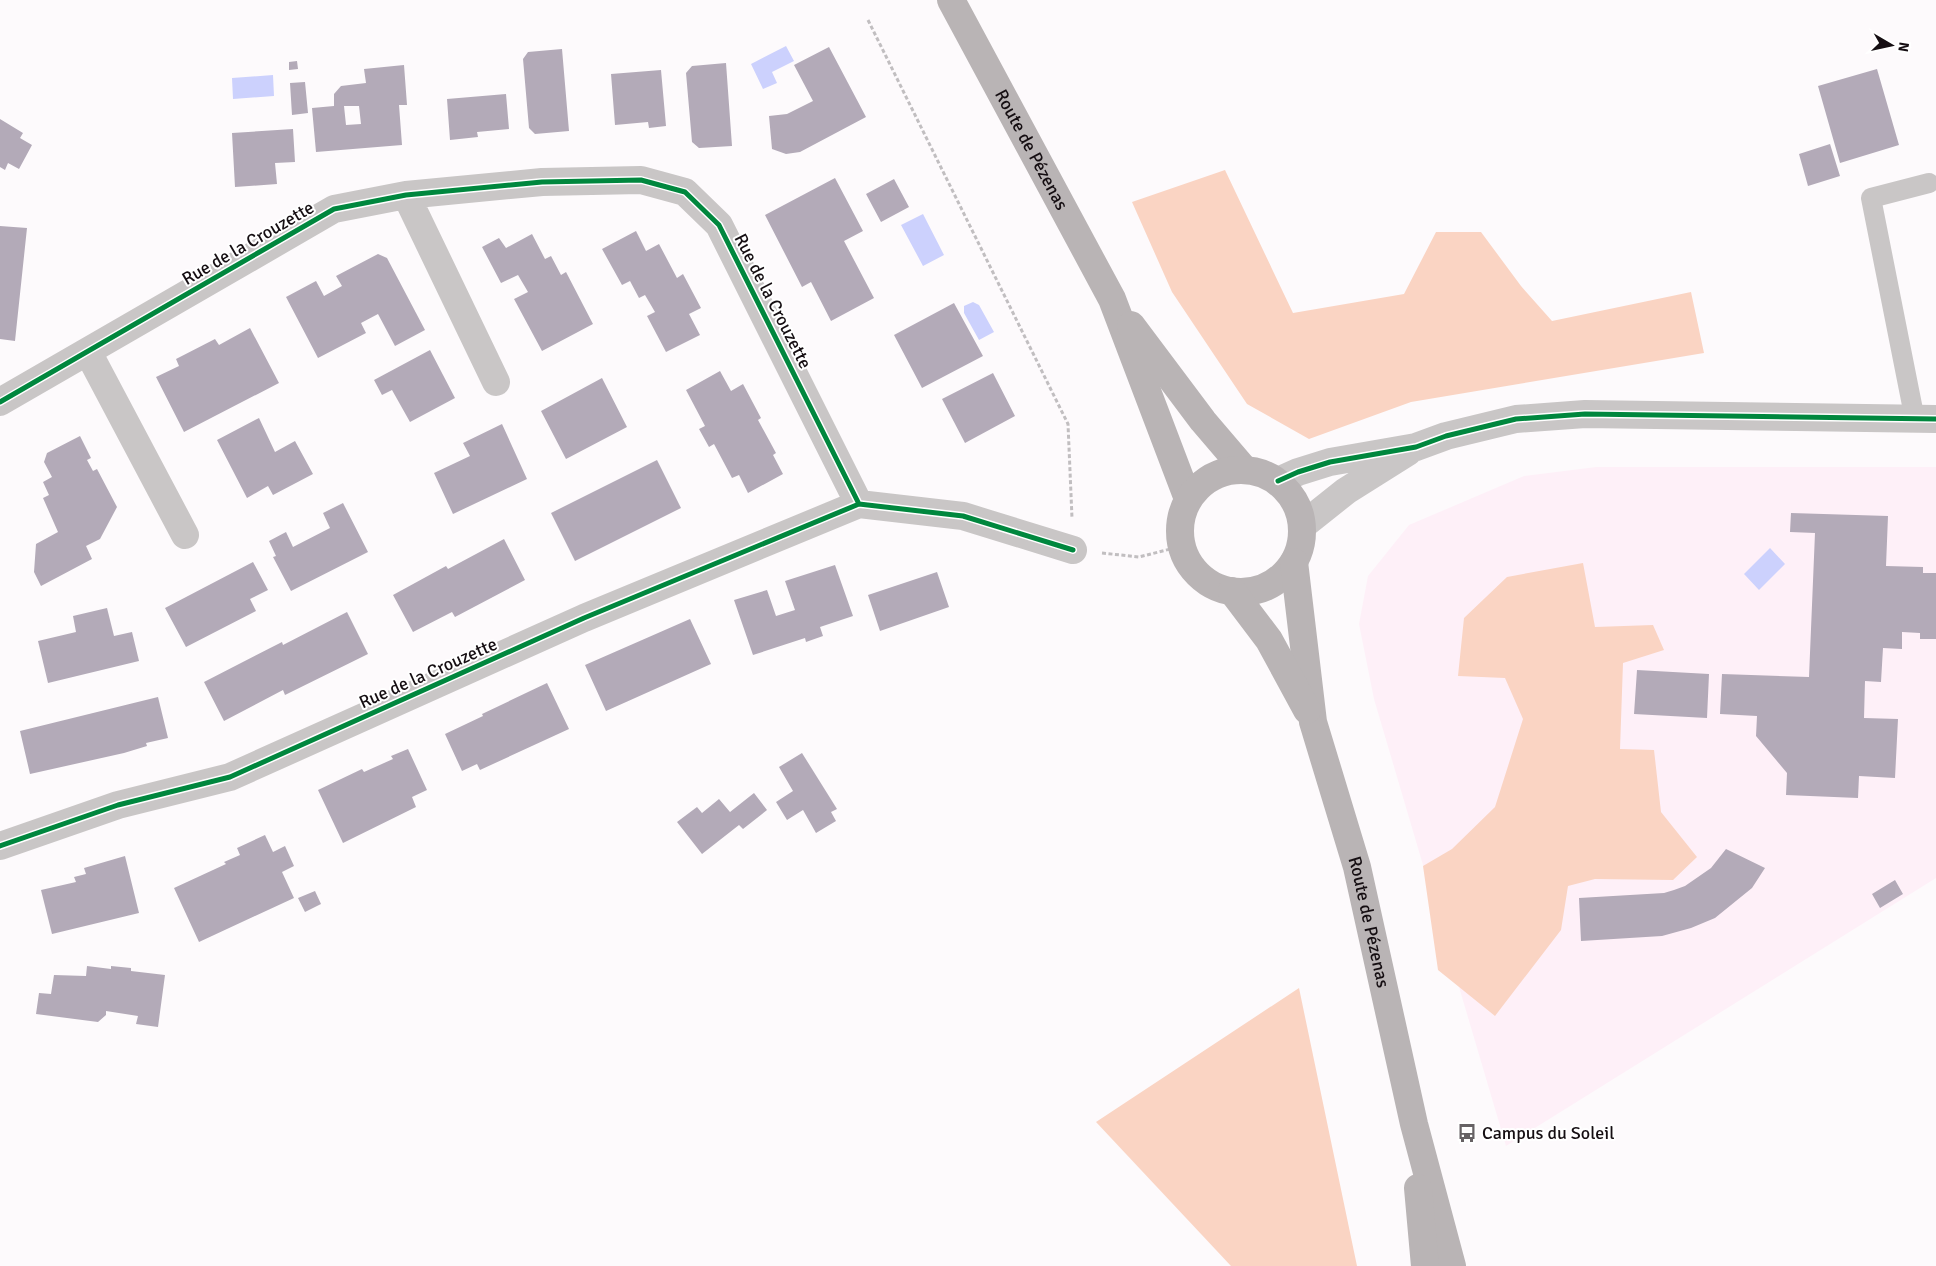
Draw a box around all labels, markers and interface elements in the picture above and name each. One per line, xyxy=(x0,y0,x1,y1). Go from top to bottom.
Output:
north arrow xyxy=(1866,20,1916,70)
text: N xyxy=(1894,41,1913,53)
street label: Route de Pézenas xyxy=(990,86,1073,214)
street label: Rue de la Crouzette xyxy=(178,196,318,290)
street label: Rue de la Crouzette xyxy=(729,230,817,372)
street label: Rue de la Crouzette xyxy=(356,633,500,713)
street label: Route de Pézenas xyxy=(1343,854,1394,990)
bus stop icon: Campus du Soleil xyxy=(1456,1122,1478,1144)
place label: Campus du Soleil xyxy=(1482,1122,1614,1144)

